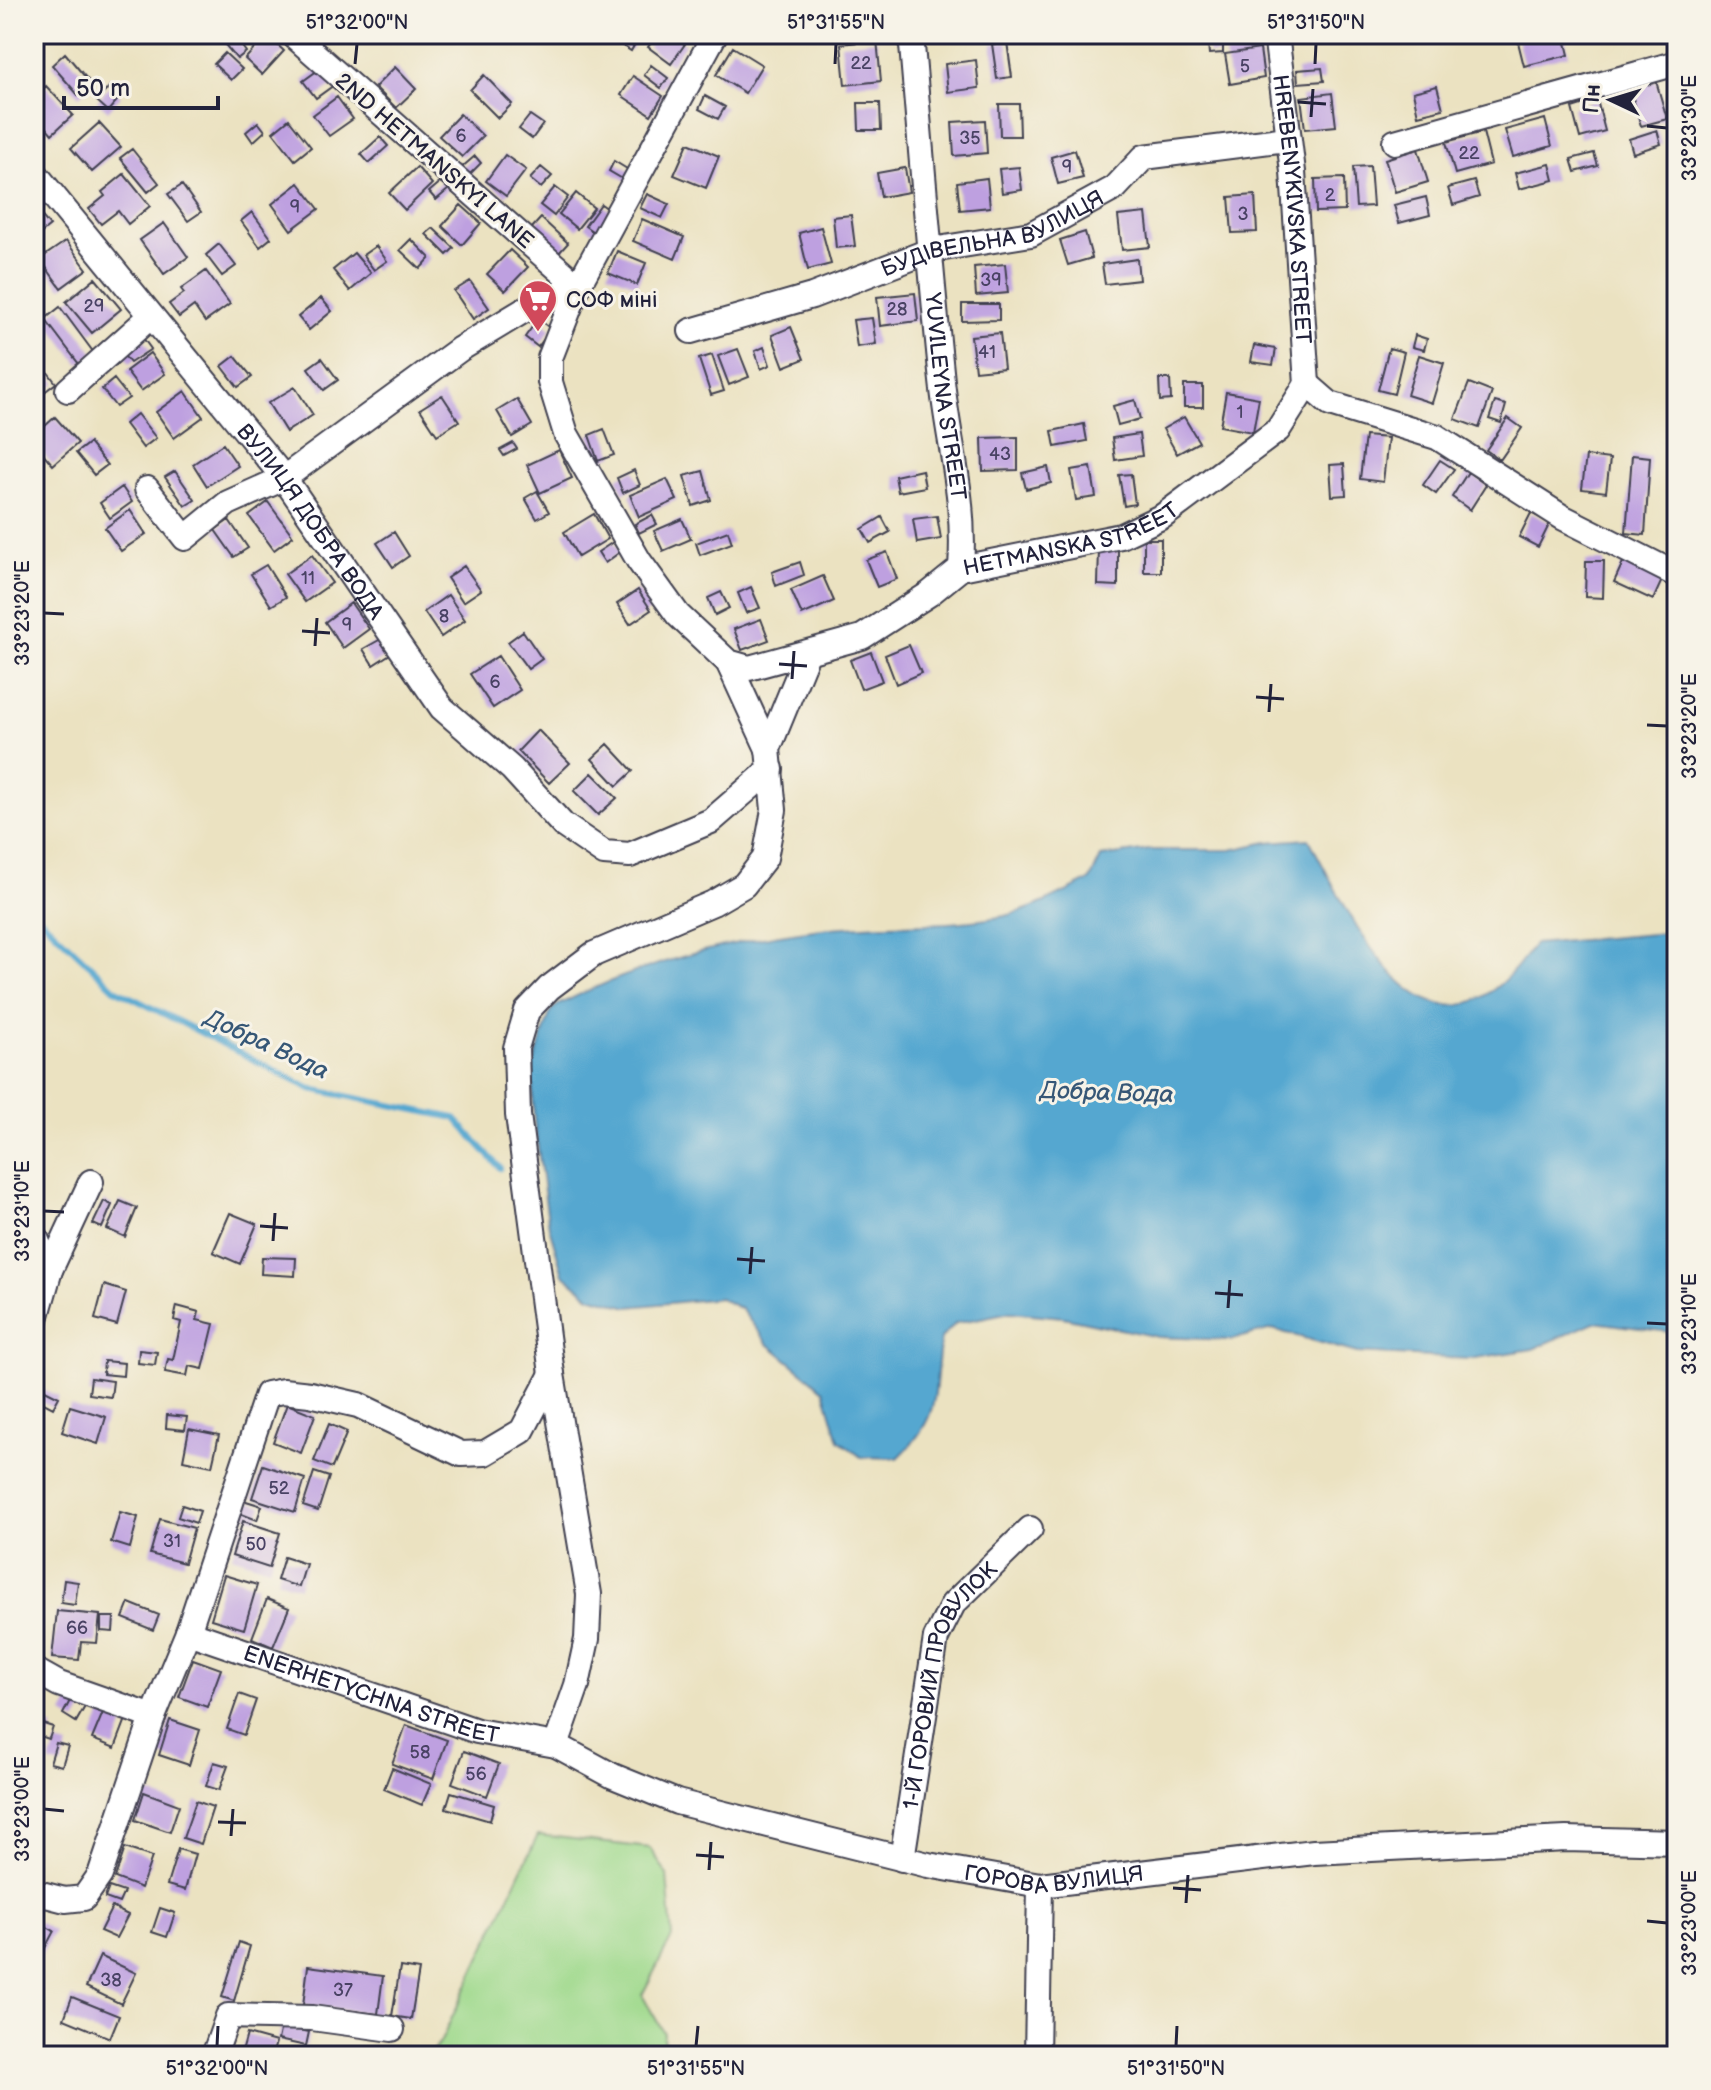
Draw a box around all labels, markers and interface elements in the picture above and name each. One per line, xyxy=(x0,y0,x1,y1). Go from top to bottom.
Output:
text: 51°32'00"N xyxy=(305,11,409,35)
text: 51°31'55"N xyxy=(787,11,885,35)
text: 51°31'50"N xyxy=(1267,11,1365,35)
house number: 22 xyxy=(850,53,872,74)
house number: 5 xyxy=(1240,56,1250,77)
scale bar xyxy=(64,60,218,110)
north arrow xyxy=(1571,60,1651,140)
street label: 2ND HETMANSKYI LANE xyxy=(329,67,539,255)
street label: HREBENYKIVSKA STREET xyxy=(1266,73,1316,345)
text: 50 m xyxy=(76,74,130,103)
text: 33°23'30"E xyxy=(1678,75,1702,181)
text: Пн xyxy=(1578,83,1607,114)
house number: 6 xyxy=(456,126,467,147)
house number: 35 xyxy=(959,128,981,149)
house number: 22 xyxy=(1458,143,1480,164)
house number: 9 xyxy=(1062,157,1072,178)
street label: БУДІВЕЛЬНА ВУЛИЦЯ xyxy=(877,185,1109,283)
house number: 2 xyxy=(1325,185,1336,206)
house number: 9 xyxy=(290,197,300,218)
house number: 3 xyxy=(1237,204,1249,225)
house number: 39 xyxy=(980,270,1002,291)
supermarket icon: СОФ міні xyxy=(517,278,559,333)
place label: СОФ міні xyxy=(566,287,657,314)
street label: YUVILEYNA STREET xyxy=(918,290,971,502)
house number: 29 xyxy=(83,296,105,317)
house number: 28 xyxy=(886,299,908,320)
house number: 41 xyxy=(978,342,996,363)
house number: 1 xyxy=(1237,402,1243,423)
street label: ВУЛИЦЯ ДОБРА ВОДА xyxy=(230,419,389,626)
house number: 43 xyxy=(989,444,1011,465)
street label: HETMANSKA STREET xyxy=(961,497,1185,582)
text: 33°23'20"E xyxy=(11,560,35,666)
house number: 11 xyxy=(301,568,315,589)
house number: 8 xyxy=(439,606,449,627)
house number: 9 xyxy=(342,615,352,636)
house number: 6 xyxy=(490,672,501,693)
text: 33°23'20"E xyxy=(1678,673,1702,779)
water label: Добра Вода xyxy=(198,1002,333,1086)
water label: Добра Вода xyxy=(1038,1076,1174,1109)
text: 33°23'10"E xyxy=(11,1160,35,1262)
text: 33°23'10"E xyxy=(1678,1273,1702,1375)
house number: 52 xyxy=(269,1478,290,1499)
house number: 31 xyxy=(163,1531,181,1552)
house number: 50 xyxy=(246,1534,266,1555)
street label: 1-Й ГОРОВИЙ ПРОВУЛОК xyxy=(898,1556,1004,1811)
house number: 66 xyxy=(66,1618,88,1639)
street label: ENERHETYCHNA STREET xyxy=(240,1640,501,1750)
house number: 58 xyxy=(410,1742,430,1763)
text: 33°23'00"E xyxy=(11,1756,35,1862)
house number: 56 xyxy=(465,1764,487,1785)
street label: ГОРОВА ВУЛИЦЯ xyxy=(962,1860,1145,1901)
text: 33°23'00"E xyxy=(1678,1870,1702,1976)
house number: 38 xyxy=(100,1970,122,1991)
house number: 37 xyxy=(333,1980,353,2001)
text: 51°32'00"N xyxy=(165,2057,269,2081)
text: 51°31'55"N xyxy=(647,2057,745,2081)
text: 51°31'50"N xyxy=(1127,2057,1225,2081)

